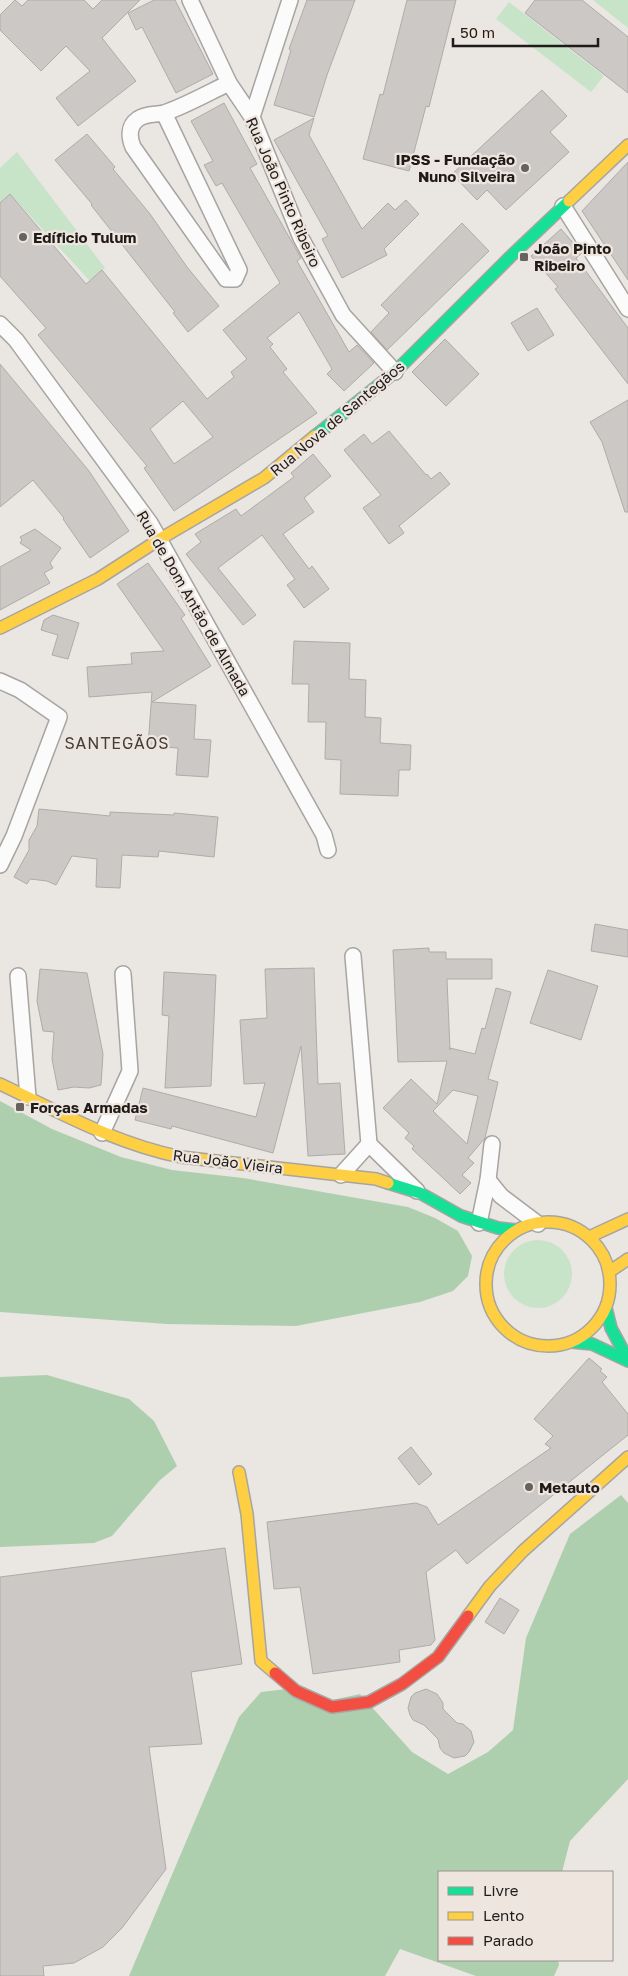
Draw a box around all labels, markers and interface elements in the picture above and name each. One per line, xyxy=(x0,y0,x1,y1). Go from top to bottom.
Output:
scale bar xyxy=(453,15,598,47)
text: 50 m xyxy=(460,23,495,41)
street label: Rua João Pinto Ribeiro xyxy=(243,114,325,270)
place label: IPSS - Fundação Nuno Silveira xyxy=(395,150,515,185)
marker: IPSS - Fundação Nuno Silveira xyxy=(519,162,531,174)
place label: Edíficio Tulum xyxy=(33,228,136,246)
marker: Edíficio Tulum xyxy=(17,231,29,243)
place label: João Pinto Ribeiro xyxy=(534,239,611,274)
marker: João Pinto Ribeiro xyxy=(518,251,530,263)
street label: Rua Nova de Santegãos xyxy=(266,357,408,479)
street label: Rua de Dom Antão de Almada xyxy=(133,507,255,699)
district label: SANTEGÃOS xyxy=(64,733,170,753)
place label: Forças Armadas xyxy=(30,1098,148,1116)
marker: Forças Armadas xyxy=(14,1101,26,1113)
street label: Rua João Vieira xyxy=(172,1145,284,1177)
place label: Metauto xyxy=(539,1478,600,1496)
marker: Metauto xyxy=(523,1481,535,1493)
legend xyxy=(438,1871,613,1961)
text: Livre xyxy=(483,1881,519,1899)
text: Lento xyxy=(483,1906,524,1924)
text: Parado xyxy=(483,1931,534,1949)

